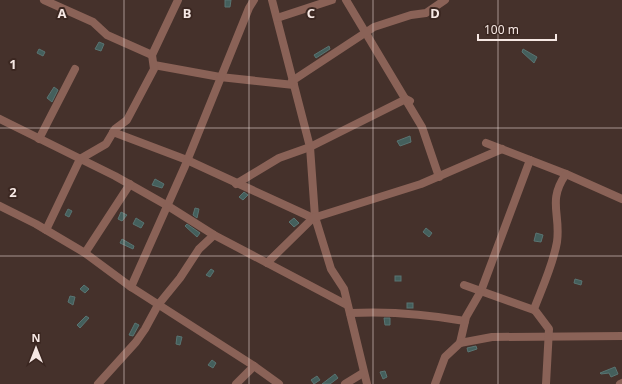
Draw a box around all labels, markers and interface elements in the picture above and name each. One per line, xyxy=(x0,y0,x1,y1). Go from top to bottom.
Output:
text: A xyxy=(58,4,67,22)
text: B xyxy=(183,4,191,22)
text: C xyxy=(307,4,315,22)
text: D xyxy=(430,4,440,22)
scale bar xyxy=(478,16,556,42)
text: 100 m xyxy=(484,21,519,38)
text: 1 xyxy=(9,55,17,73)
text: 2 xyxy=(9,183,17,201)
north arrow xyxy=(16,328,56,368)
text: N xyxy=(32,330,40,345)

